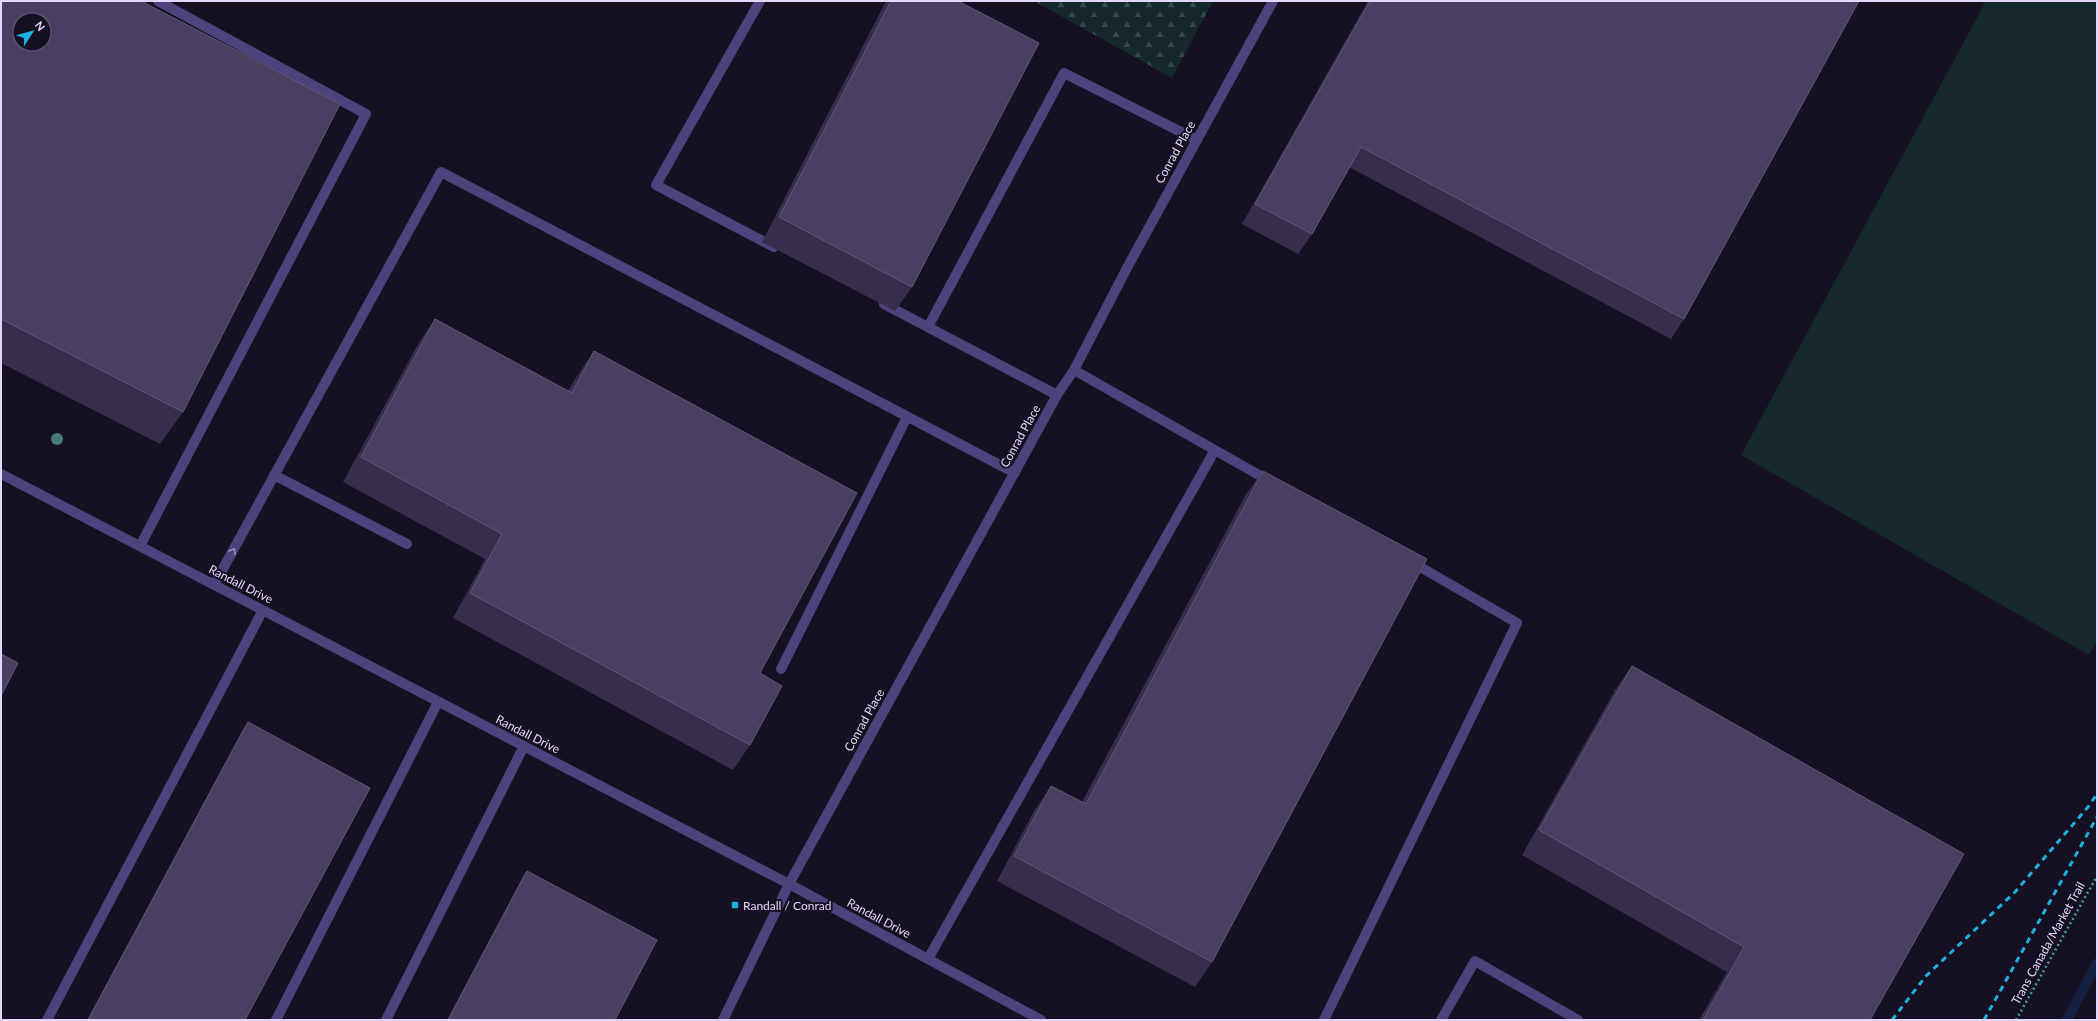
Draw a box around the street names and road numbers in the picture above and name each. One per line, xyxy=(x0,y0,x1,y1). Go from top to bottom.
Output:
street label: Conrad Place xyxy=(1152,118,1198,186)
street label: Conrad Place xyxy=(997,402,1043,470)
street label: Randall Drive xyxy=(206,561,276,607)
street label: Conrad Place xyxy=(841,686,887,754)
street label: Randall Drive xyxy=(493,711,563,757)
street label: Trans Canada/Market Trail xyxy=(2008,879,2088,1007)
street label: Randall Drive xyxy=(845,895,913,941)

